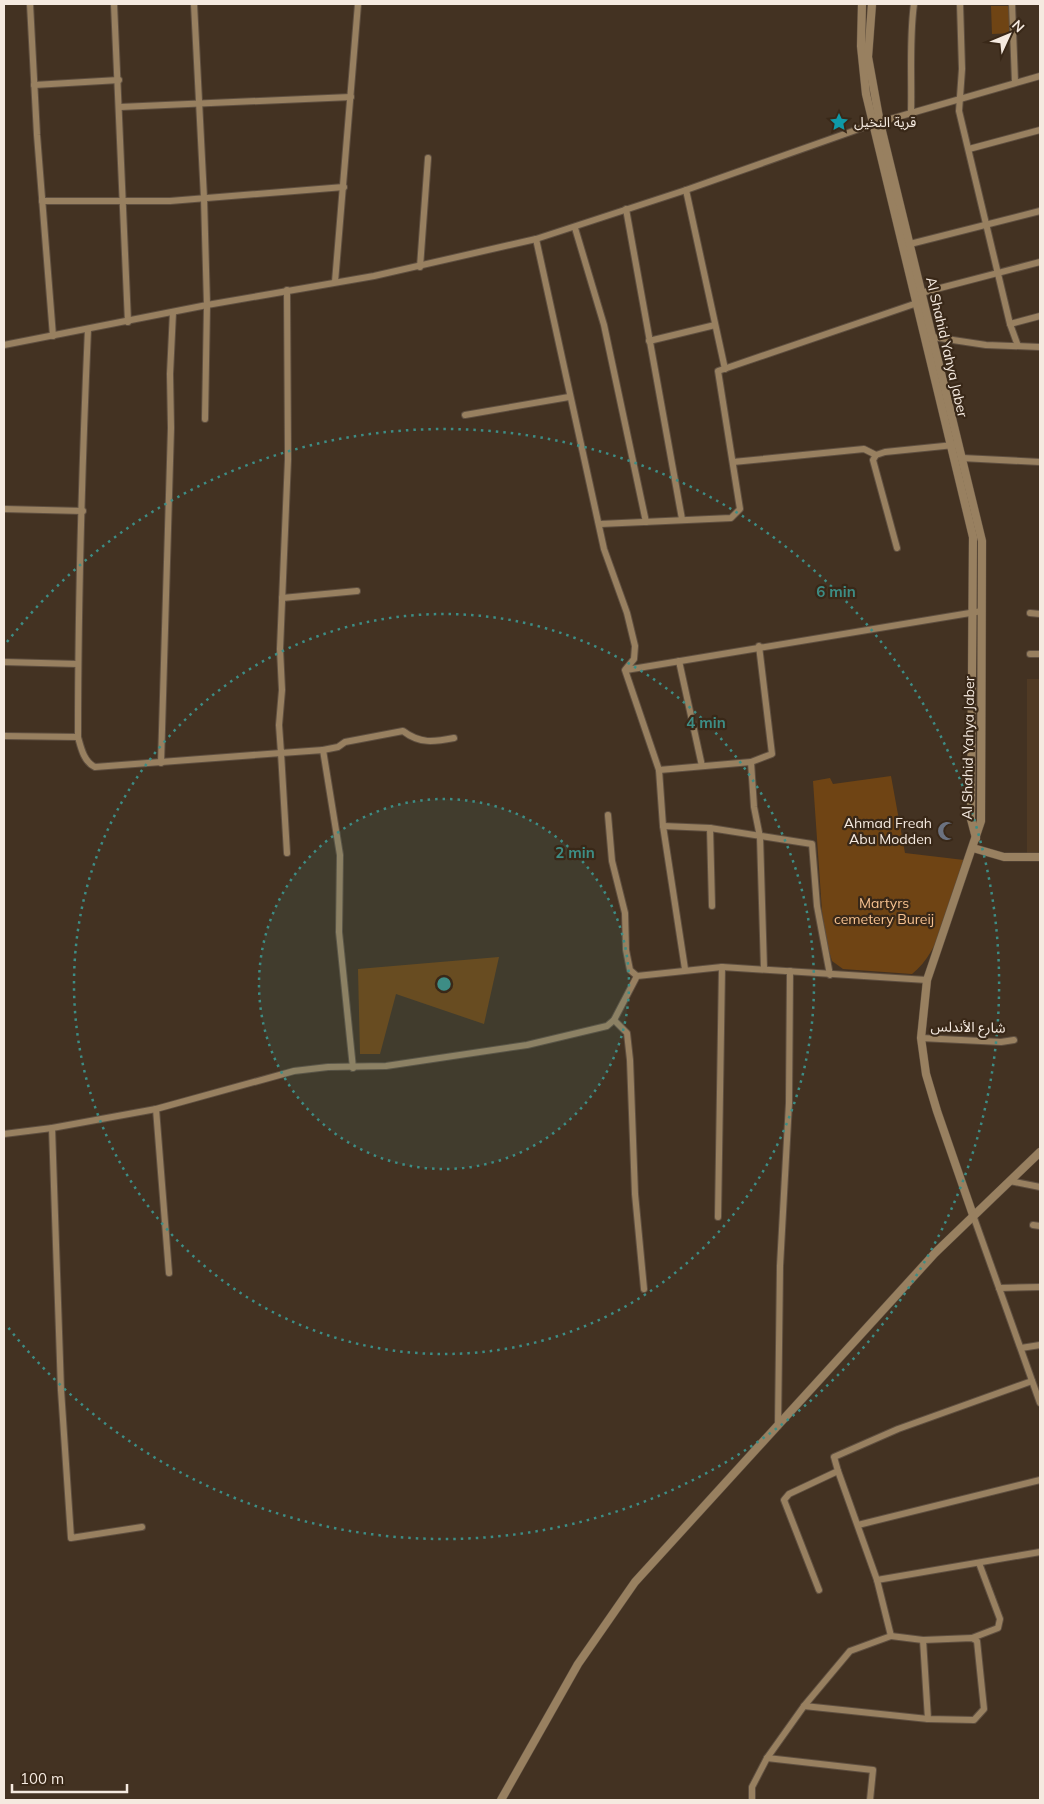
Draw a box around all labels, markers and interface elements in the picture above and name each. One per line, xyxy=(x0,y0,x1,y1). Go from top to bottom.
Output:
north arrow xyxy=(984,10,1034,60)
text: N xyxy=(1008,16,1028,36)
place icon: قرية النخيل xyxy=(828,111,850,133)
place label: قرية النخيل xyxy=(854,113,916,131)
street label: Al Shahid Yahya Jaber xyxy=(922,275,972,420)
text: 6 min xyxy=(816,582,856,601)
street label: Al Shahid Yahya Jaber xyxy=(958,675,978,820)
text: 4 min xyxy=(686,713,726,732)
place label: Ahmad Freah Abu Modden xyxy=(844,814,932,848)
mosque icon: Ahmad Freah Abu Modden xyxy=(936,820,958,842)
text: 2 min xyxy=(555,843,595,862)
park label: Martyrs cemetery Bureij xyxy=(834,894,934,928)
centre of rings xyxy=(435,975,453,993)
street label: شارع الأندلس xyxy=(930,1017,1006,1039)
scale bar xyxy=(12,1762,128,1794)
text: 100 m xyxy=(20,1769,64,1788)

